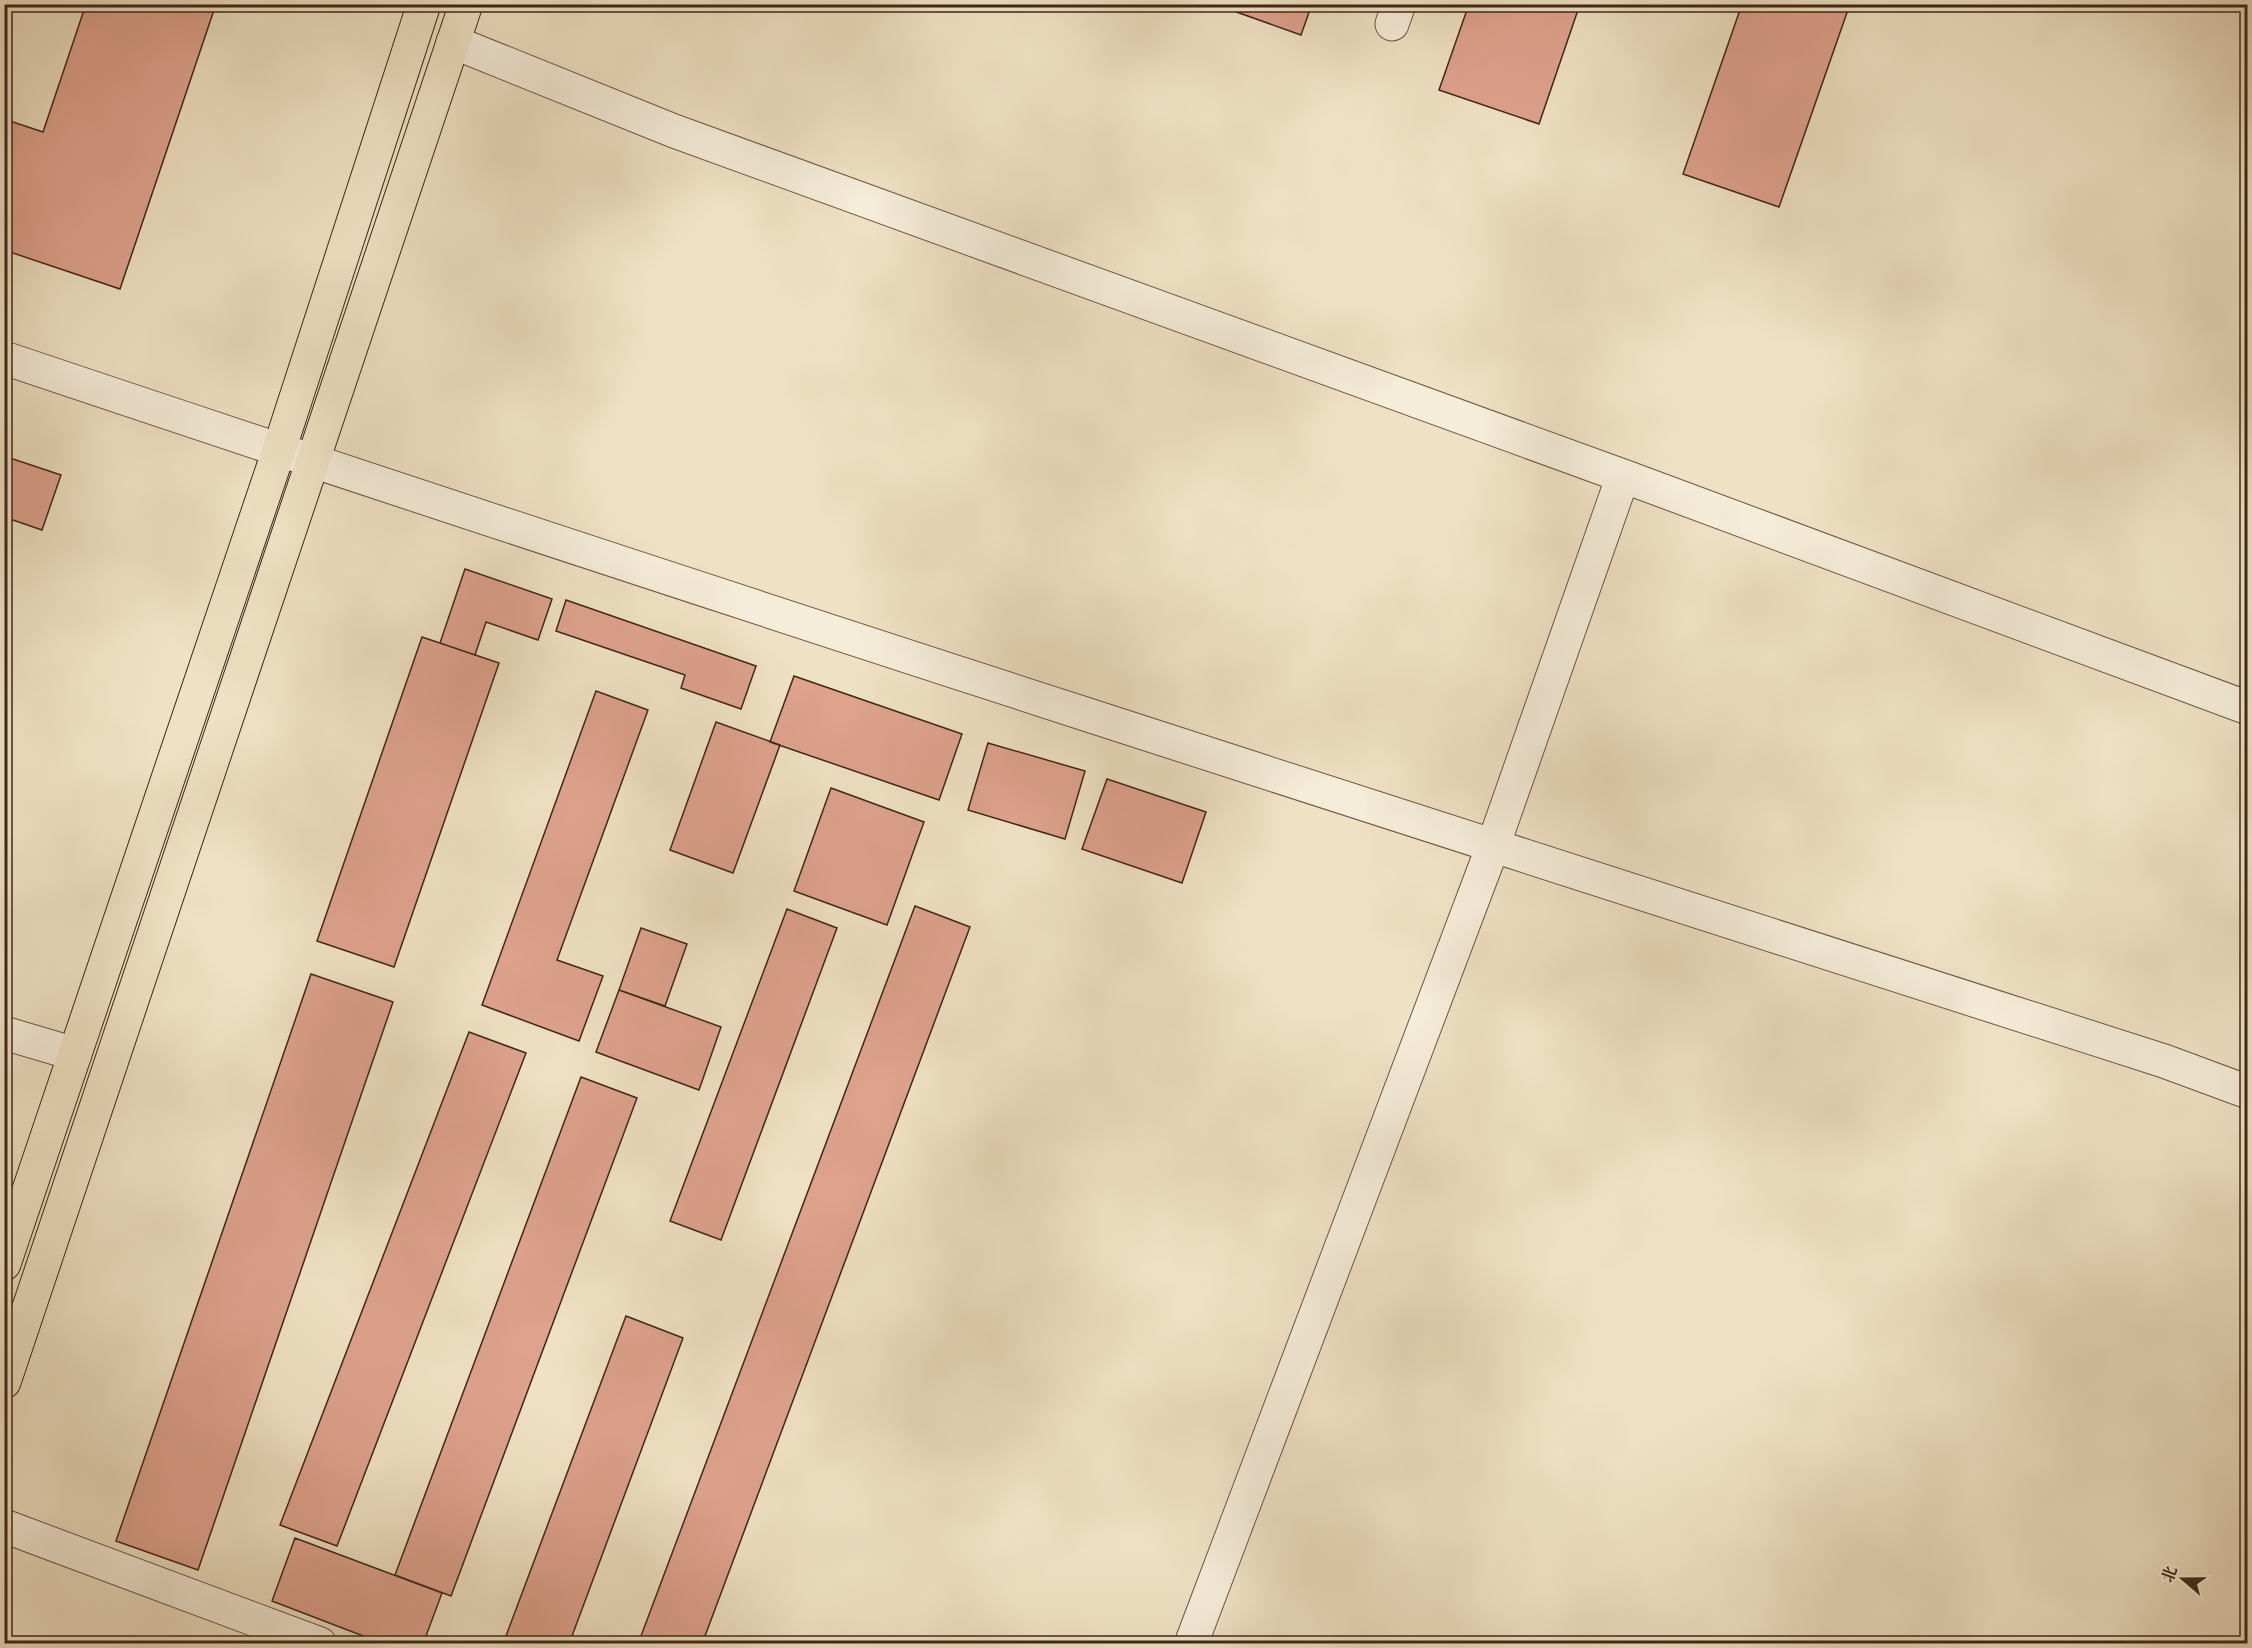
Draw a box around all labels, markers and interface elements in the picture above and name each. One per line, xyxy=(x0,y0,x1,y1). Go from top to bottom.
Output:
north arrow xyxy=(2153,1549,2213,1609)
text: 北 xyxy=(2157,1563,2182,1585)

